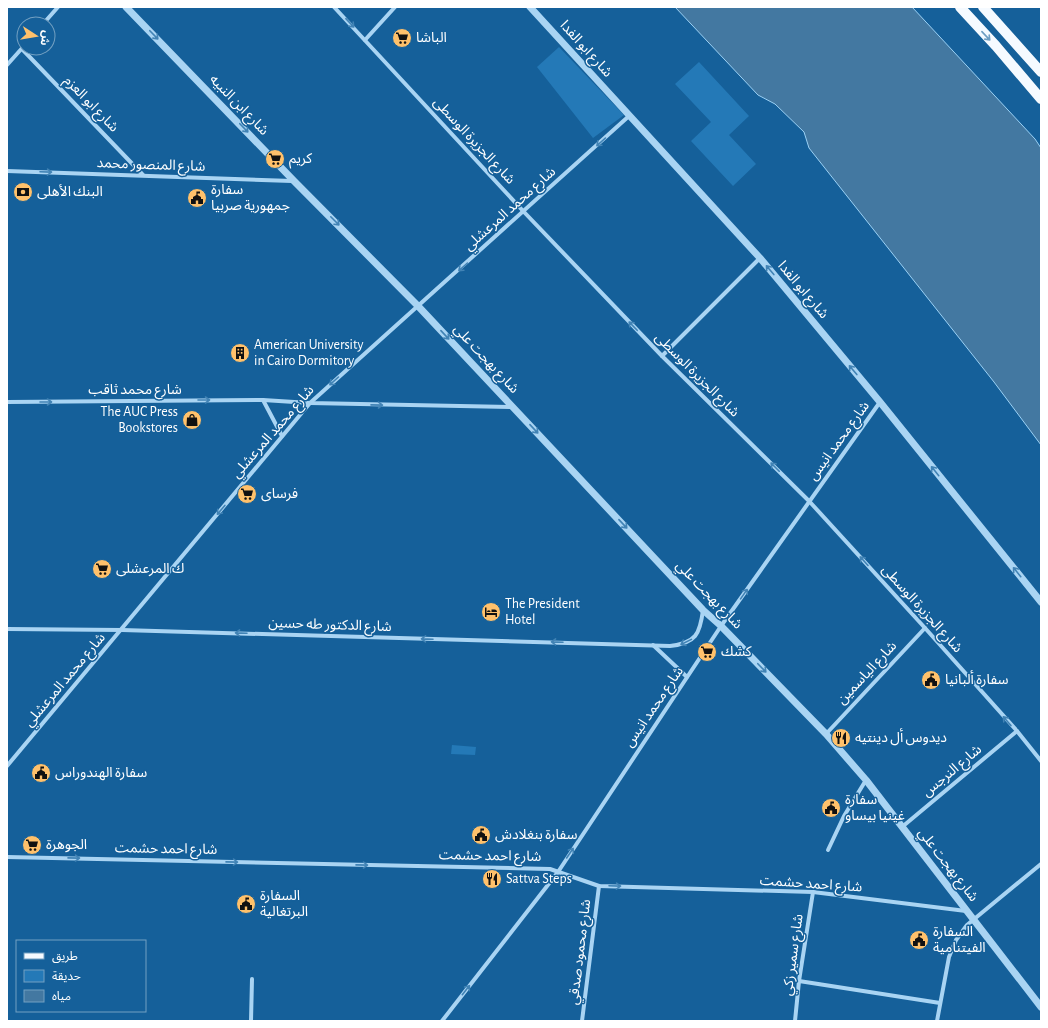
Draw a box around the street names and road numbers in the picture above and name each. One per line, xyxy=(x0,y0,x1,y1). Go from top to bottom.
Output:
street label: شارع ابو الفدا xyxy=(555,18,615,82)
street label: شارع ابن النبيه xyxy=(205,72,271,140)
street label: شارع ابو العزم xyxy=(59,73,121,137)
street label: شارع الجزيرة الوسطى xyxy=(428,95,518,189)
street label: شارع المنصور محمد xyxy=(96,156,206,177)
street label: شارع محمد المرعشلي xyxy=(462,164,561,256)
street label: شارع ابو الفدا xyxy=(773,259,831,323)
street label: شارع بهجت علي xyxy=(448,322,521,398)
street label: شارع الجزيرة الوسطى xyxy=(650,330,742,422)
street label: شارع محمد ثاقب xyxy=(88,383,182,400)
street label: شارع محمد المرعشلي xyxy=(229,383,319,483)
street label: شارع محمد انيس xyxy=(806,399,875,485)
street label: شارع بهجت علي xyxy=(671,558,745,634)
street label: شارع الجزيرة الوسطى xyxy=(877,562,965,658)
street label: شارع الدكتور طه حسين xyxy=(268,616,392,637)
street label: شارع محمد المرعشلي xyxy=(22,631,111,732)
street label: شارع الياسمين xyxy=(834,639,902,709)
street label: شارع محمد انيس xyxy=(622,664,689,751)
street label: شارع النرجس xyxy=(920,742,986,802)
street label: شارع بهجت علي xyxy=(913,826,981,906)
street label: شارع احمد حشمت xyxy=(115,841,217,860)
street label: شارع احمد حشمت xyxy=(439,848,541,867)
street label: شارع احمد حشمت xyxy=(759,873,863,898)
street label: شارع محمود صدقي xyxy=(567,898,597,1006)
street label: شارع سمير زكي xyxy=(780,913,809,997)

